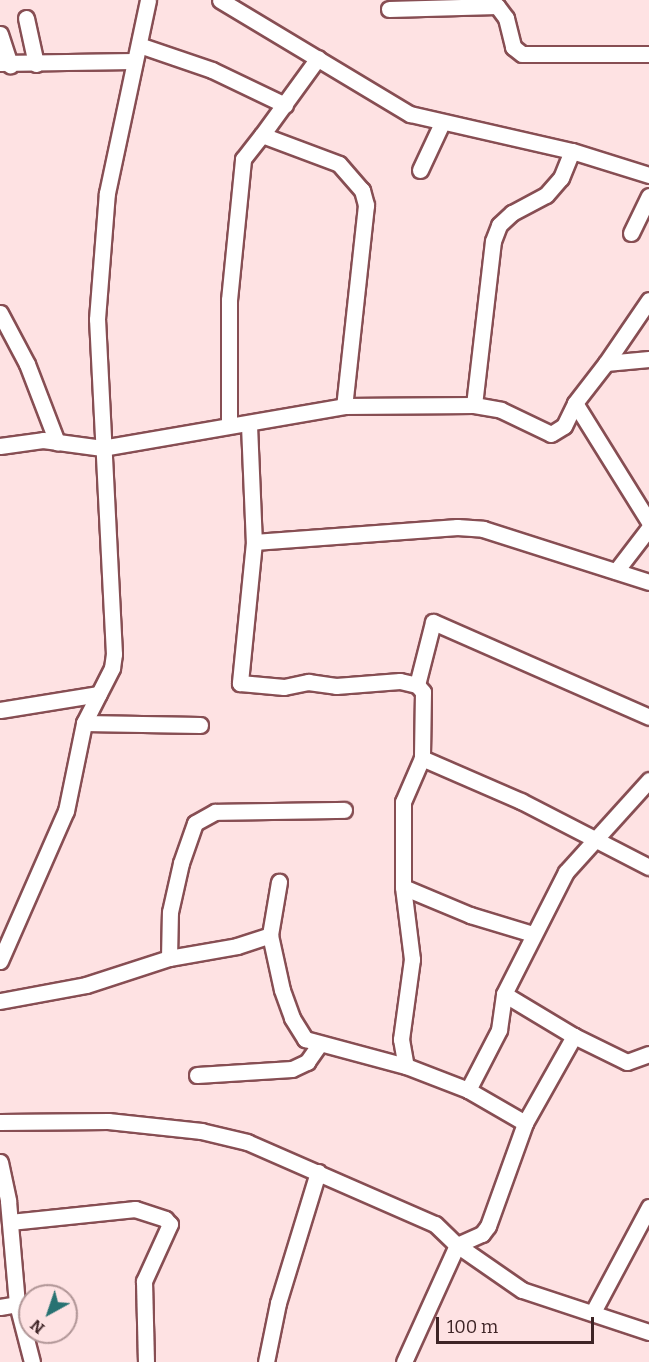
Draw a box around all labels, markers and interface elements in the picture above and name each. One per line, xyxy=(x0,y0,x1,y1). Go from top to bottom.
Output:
north arrow xyxy=(18,1284,78,1344)
scale bar xyxy=(439,1305,596,1343)
text: N xyxy=(27,1315,48,1338)
text: 100 m xyxy=(447,1316,498,1338)

